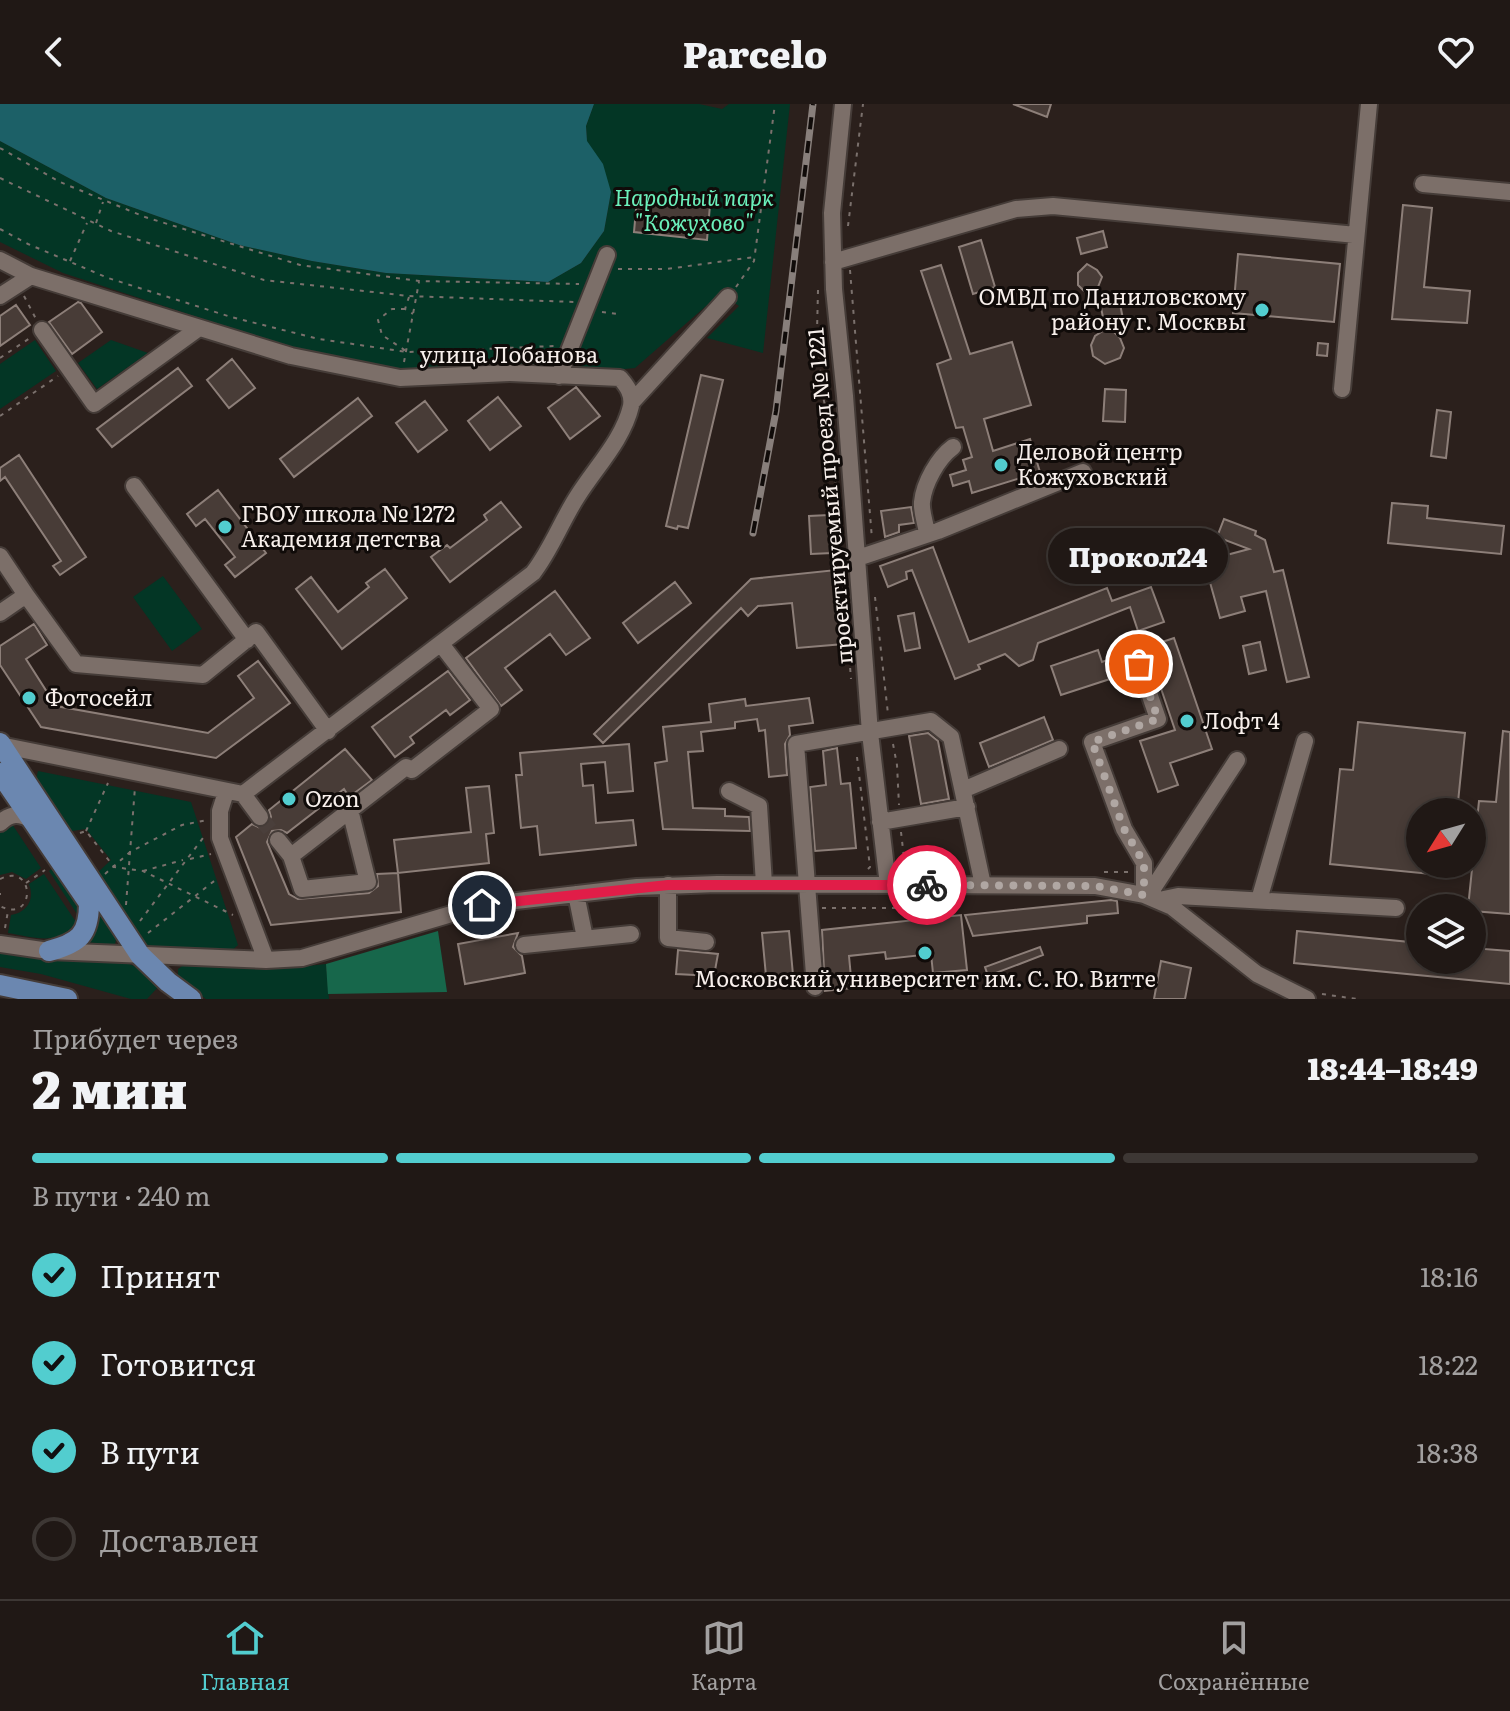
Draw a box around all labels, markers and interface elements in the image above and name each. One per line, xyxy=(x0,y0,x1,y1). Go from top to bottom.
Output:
text: Parcelo xyxy=(683,26,827,79)
icon: back xyxy=(32,30,76,74)
icon: heart xyxy=(1434,30,1478,74)
park label: Народный парк "Кожухово" xyxy=(614,180,774,238)
place label: ОМВД по Даниловскому району г. Москвы xyxy=(979,279,1246,337)
marker: ОМВД по Даниловскому району г. Москвы xyxy=(1253,301,1271,319)
street label: проектируемый проезд № 1221 xyxy=(797,326,860,666)
street label: улица Лобанова xyxy=(420,337,598,370)
place label: Деловой центр Кожуховский xyxy=(1017,434,1183,492)
marker: Деловой центр Кожуховский xyxy=(992,456,1010,474)
place label: ГБОУ школа № 1272 Академия детства xyxy=(241,496,455,554)
marker: ГБОУ школа № 1272 Академия детства xyxy=(216,518,234,536)
callout: Прокол24 xyxy=(1049,528,1229,584)
text: Прокол24 xyxy=(1068,536,1208,575)
pin xyxy=(1105,630,1173,698)
icon: bag xyxy=(1117,642,1161,686)
place label: Фотосейл xyxy=(45,680,153,713)
marker: Фотосейл xyxy=(20,689,38,707)
place label: Лофт 4 xyxy=(1203,703,1280,736)
marker: Лофт 4 xyxy=(1178,712,1196,730)
place label: Ozon xyxy=(305,781,360,814)
marker: Ozon xyxy=(280,790,298,808)
north arrow xyxy=(1406,798,1486,878)
map controls xyxy=(1406,798,1486,974)
courier xyxy=(887,845,967,925)
icon: bike xyxy=(905,863,949,907)
pin xyxy=(448,871,516,939)
icon: home xyxy=(460,883,504,927)
button: layers xyxy=(1406,894,1486,974)
marker: Московский университет им. С. Ю. Витте xyxy=(916,944,934,962)
place label: Московский университет им. С. Ю. Витте xyxy=(694,961,1156,994)
text: Прибудет через xyxy=(32,1018,238,1057)
text: 18:44–18:49 xyxy=(1307,1045,1478,1089)
text: 2 мин xyxy=(32,1048,187,1125)
text: В пути · 240 m xyxy=(32,1175,211,1214)
icon: check xyxy=(32,1253,76,1297)
text: Принят xyxy=(100,1253,220,1297)
text: 18:16 xyxy=(1420,1256,1478,1295)
icon: check xyxy=(32,1341,76,1385)
text: Готовится xyxy=(100,1341,256,1385)
text: 18:22 xyxy=(1418,1344,1478,1383)
icon: check xyxy=(32,1429,76,1473)
text: В пути xyxy=(100,1429,200,1473)
text: 18:38 xyxy=(1416,1432,1478,1471)
text: Доставлен xyxy=(100,1517,259,1561)
tab: Главная xyxy=(201,1616,290,1697)
tab: Карта xyxy=(691,1616,757,1697)
tab: Сохранённые xyxy=(1158,1616,1309,1697)

